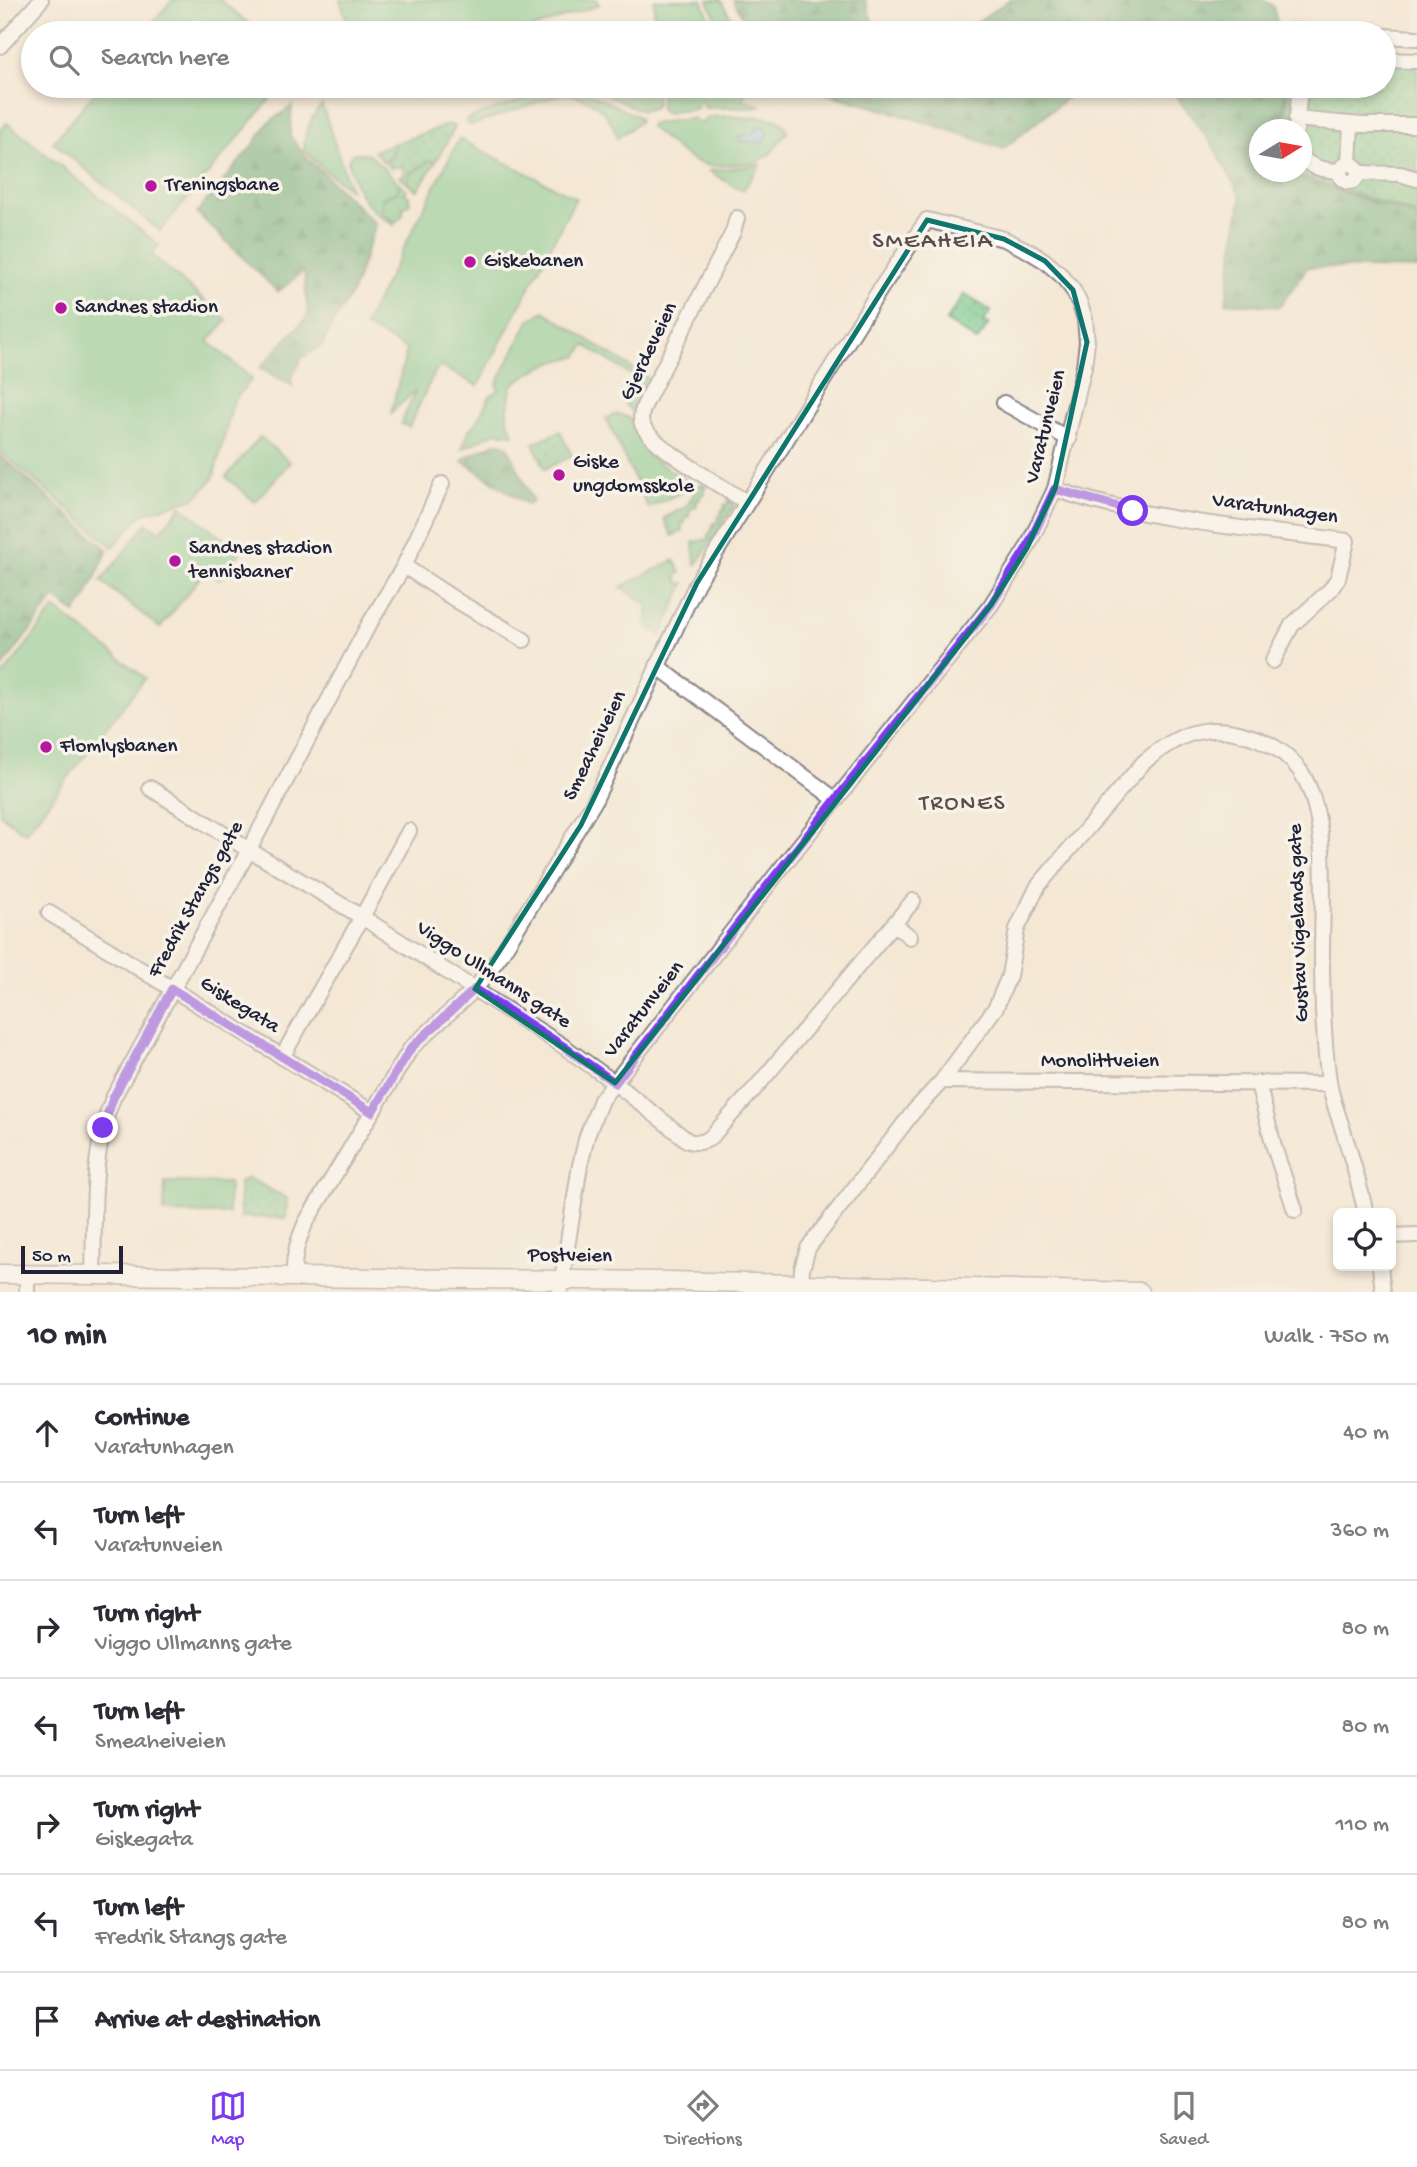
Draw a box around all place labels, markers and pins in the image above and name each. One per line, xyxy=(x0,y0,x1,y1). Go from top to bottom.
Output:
place label: Treningsbane xyxy=(164,174,280,199)
marker: Treningsbane xyxy=(143,178,159,194)
place label: Giskebanen xyxy=(484,250,583,275)
marker: Giskebanen xyxy=(462,254,478,270)
place label: Sandnes stadion xyxy=(75,296,218,321)
marker: Sandnes stadion xyxy=(53,300,69,316)
place label: Giske ungdomsskole xyxy=(573,451,695,500)
marker: Giske ungdomsskole xyxy=(551,467,567,483)
place label: Sandnes stadion tennisbaner xyxy=(187,537,332,586)
marker: Sandnes stadion tennisbaner xyxy=(167,553,183,569)
place label: Flomlysbanen xyxy=(59,735,177,760)
marker: Flomlysbanen xyxy=(38,739,54,755)

